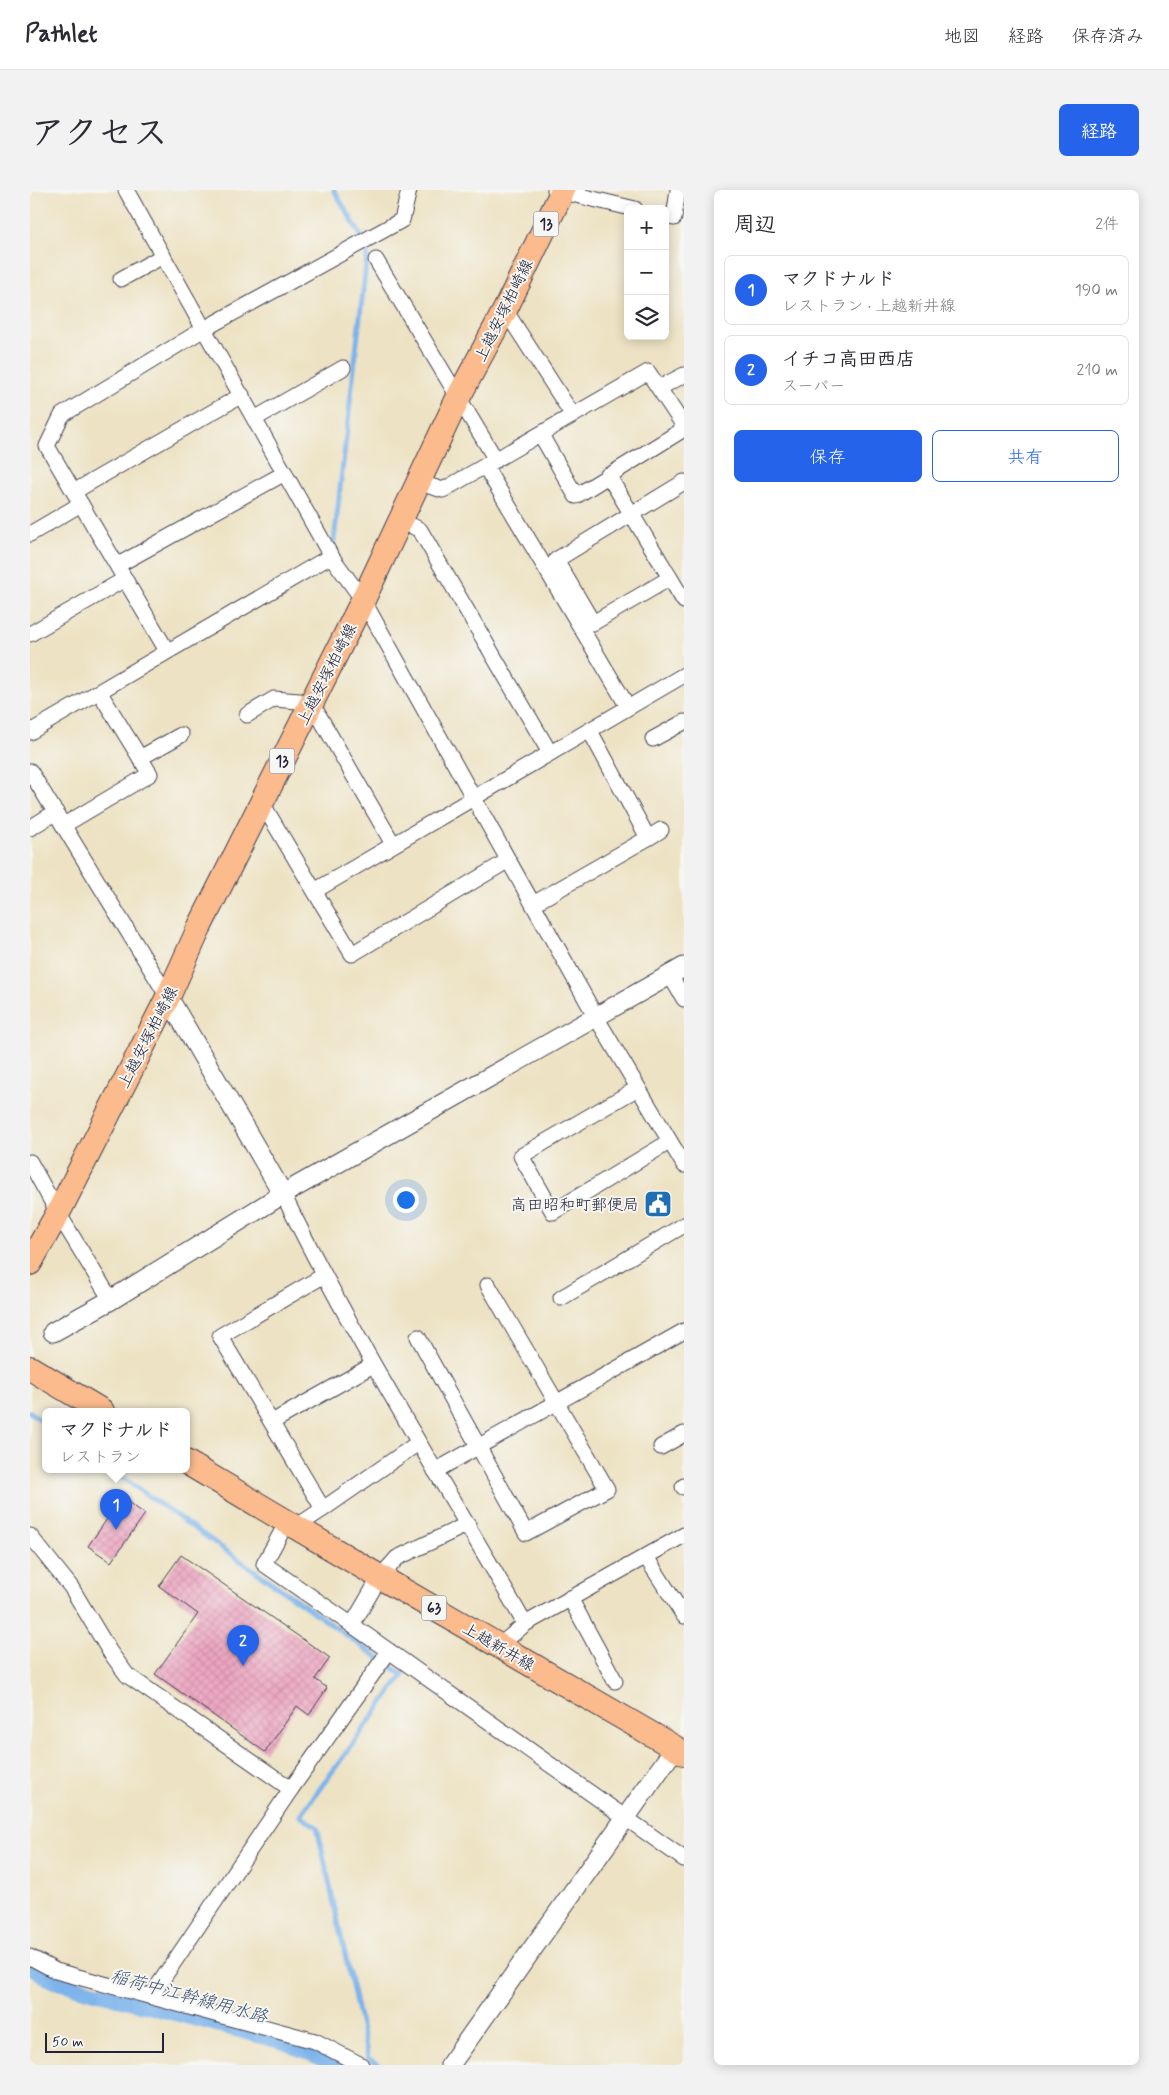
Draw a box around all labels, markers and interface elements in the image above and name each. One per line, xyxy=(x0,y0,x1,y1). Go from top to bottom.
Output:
text: Pathlet xyxy=(25,19,97,50)
text: 地図 xyxy=(944,25,980,49)
text: 経路 xyxy=(1008,25,1044,49)
text: 保存済み xyxy=(1072,25,1144,49)
button: 経路 xyxy=(1059,104,1139,156)
text: アクセス xyxy=(30,111,168,157)
map controls xyxy=(624,205,669,340)
button: + xyxy=(624,205,669,250)
text: 周辺 xyxy=(734,211,776,239)
road number: 13 xyxy=(534,212,558,236)
text: 2件 xyxy=(1095,214,1119,235)
button: − xyxy=(624,250,669,295)
street label: 上越安塚柏崎線 xyxy=(470,256,538,366)
text: マクドナルド xyxy=(782,267,895,292)
text: 1 xyxy=(747,280,755,301)
text: 190 m xyxy=(1075,280,1118,301)
button: layers xyxy=(624,295,669,340)
text: レストラン · 上越新井線 xyxy=(782,296,956,317)
text: イチコ高田西店 xyxy=(782,347,915,372)
text: 2 xyxy=(747,360,755,381)
text: 210 m xyxy=(1077,360,1118,381)
text: スーパー xyxy=(782,376,845,397)
button: 保存 xyxy=(734,430,922,482)
button: 共有 xyxy=(932,430,1119,482)
street label: 上越安塚柏崎線 xyxy=(293,620,362,729)
road number: 13 xyxy=(270,748,294,774)
street label: 上越安塚柏崎線 xyxy=(114,983,183,1092)
your location xyxy=(393,1187,419,1213)
public building icon: 高田昭和町郵便局 xyxy=(643,1189,673,1219)
place label: 高田昭和町郵便局 xyxy=(511,1195,639,1216)
popup xyxy=(42,1408,190,1473)
text: マクドナルド xyxy=(59,1418,173,1443)
text: レストラン xyxy=(59,1447,141,1468)
pin: 1 xyxy=(100,1489,132,1530)
road number: 63 xyxy=(422,1596,446,1620)
street label: 上越新井線 xyxy=(458,1618,538,1676)
pin: 2 xyxy=(227,1625,259,1666)
water label: 稲荷中江幹線用水路 xyxy=(107,1964,271,2030)
scale bar xyxy=(45,2030,164,2053)
text: 50 m xyxy=(52,2033,83,2051)

